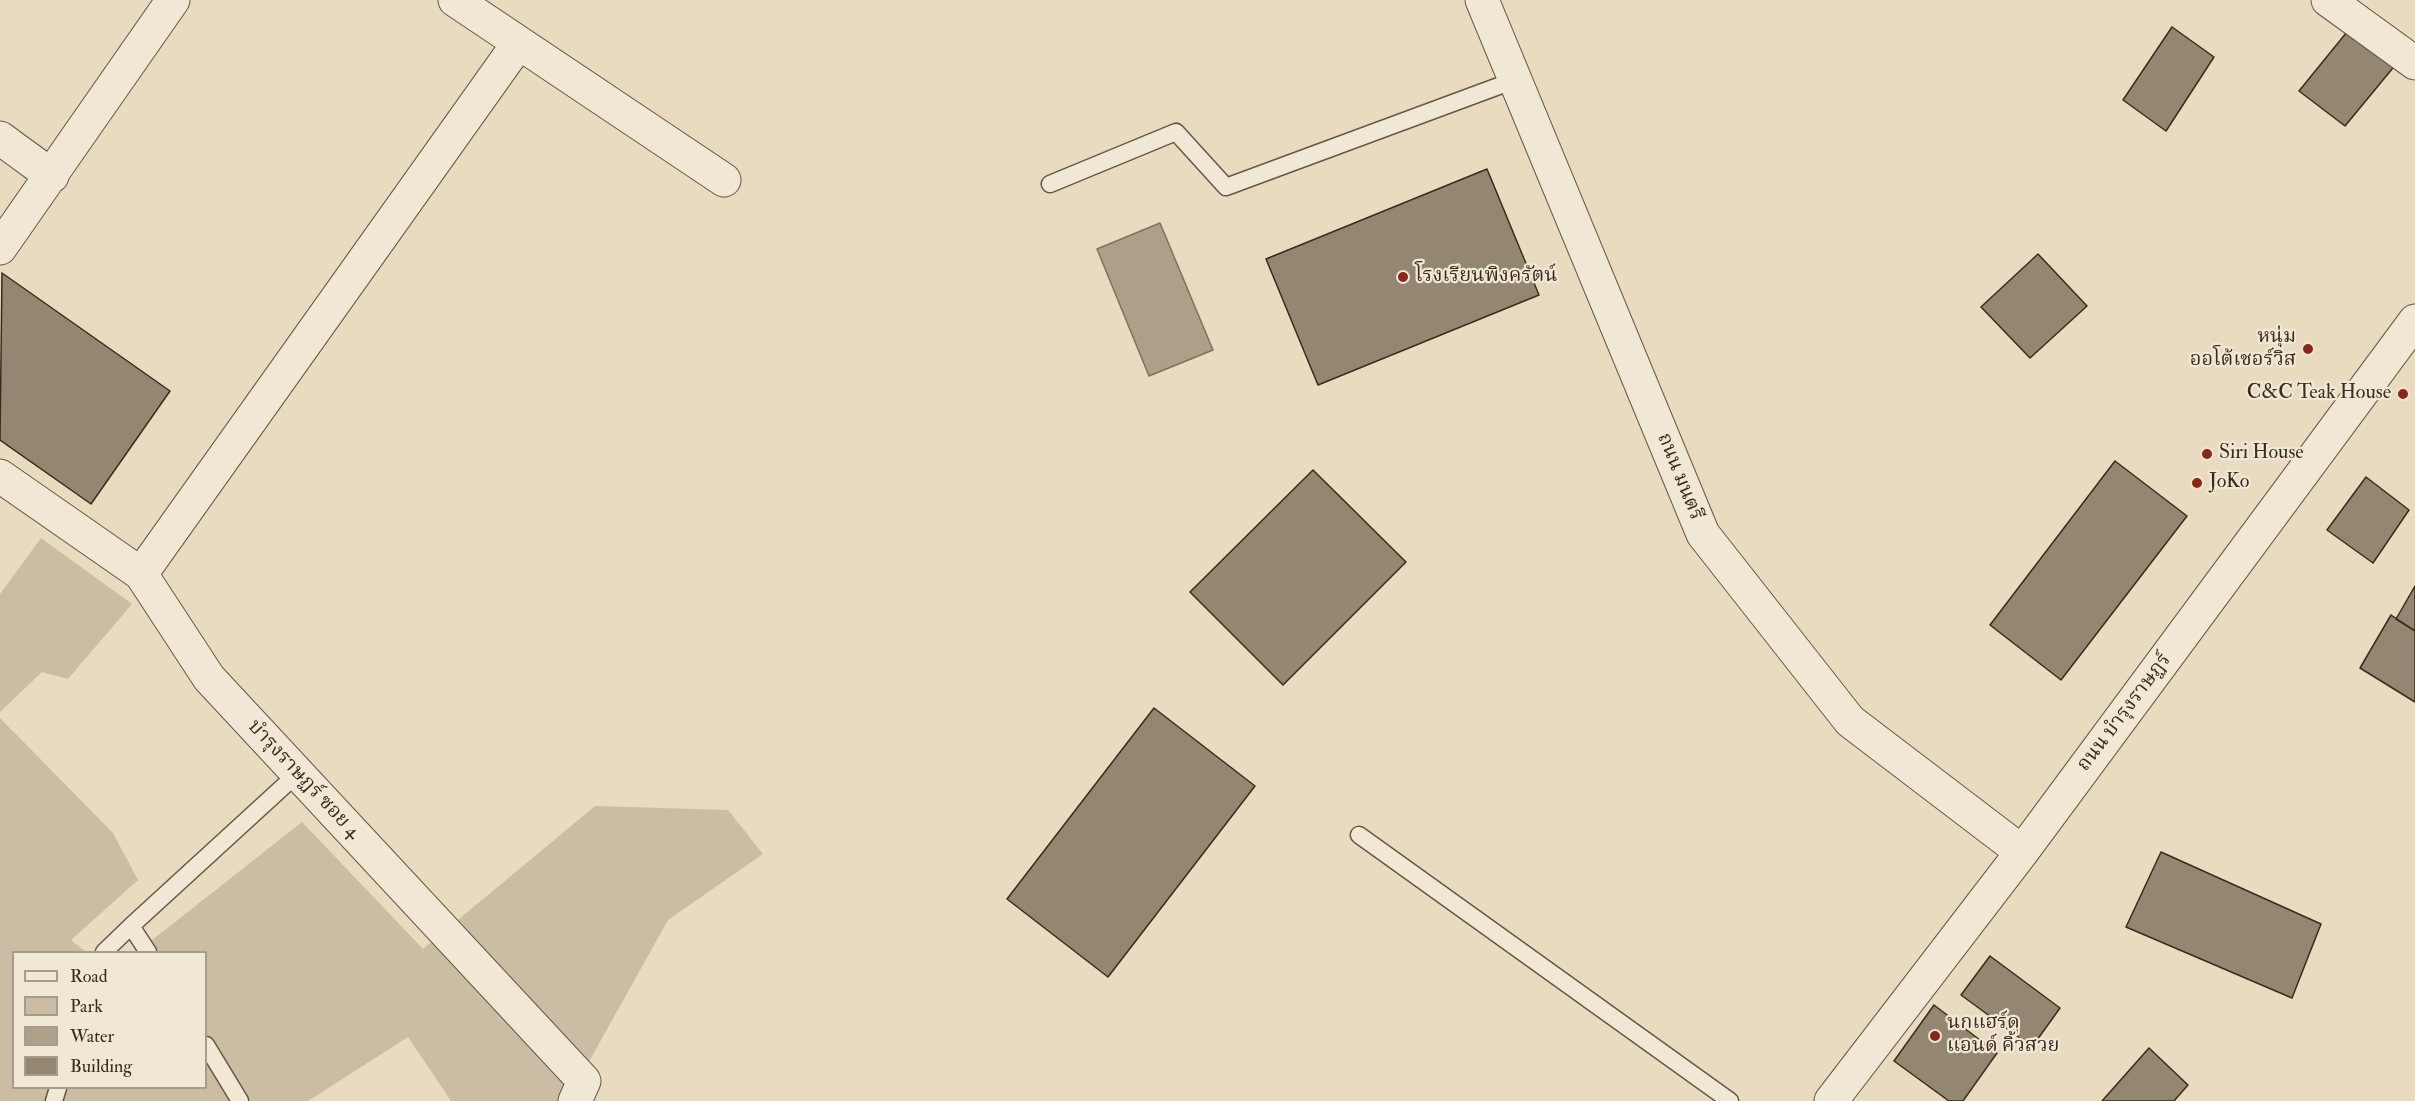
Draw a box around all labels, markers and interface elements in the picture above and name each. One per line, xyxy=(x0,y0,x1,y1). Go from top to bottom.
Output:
place label: โรงเรียนพิงครัตน์ xyxy=(1415,265,1557,289)
marker: โรงเรียนพิงครัตน์ xyxy=(1396,270,1410,284)
place label: หนุ่ม ออโต้เชอร์วิส xyxy=(2190,326,2296,373)
marker: หนุ่ม ออโต้เชอร์วิส xyxy=(2301,342,2315,356)
place label: C&C Teak House xyxy=(2247,382,2391,406)
marker: C&C Teak House xyxy=(2396,387,2410,401)
street label: ถนน มนตรี xyxy=(1651,430,1707,524)
place label: Siri House xyxy=(2219,442,2304,466)
marker: Siri House xyxy=(2200,447,2214,461)
place label: JoKo xyxy=(2209,471,2249,495)
marker: JoKo xyxy=(2190,476,2204,490)
street label: ถนน บำรุงราษฏร์ xyxy=(2073,649,2177,777)
street label: บำรุงราษฏร์ ซอย 4 xyxy=(242,716,364,844)
legend xyxy=(12,951,207,1089)
text: Road xyxy=(70,965,108,988)
text: Park xyxy=(70,995,103,1018)
place label: นกแฮร์ดู แอนด์ คิ้วสวย xyxy=(1947,1012,2059,1059)
text: Water xyxy=(70,1025,114,1048)
marker: นกแฮร์ดู แอนด์ คิ้วสวย xyxy=(1928,1029,1942,1043)
text: Building xyxy=(70,1055,132,1078)

